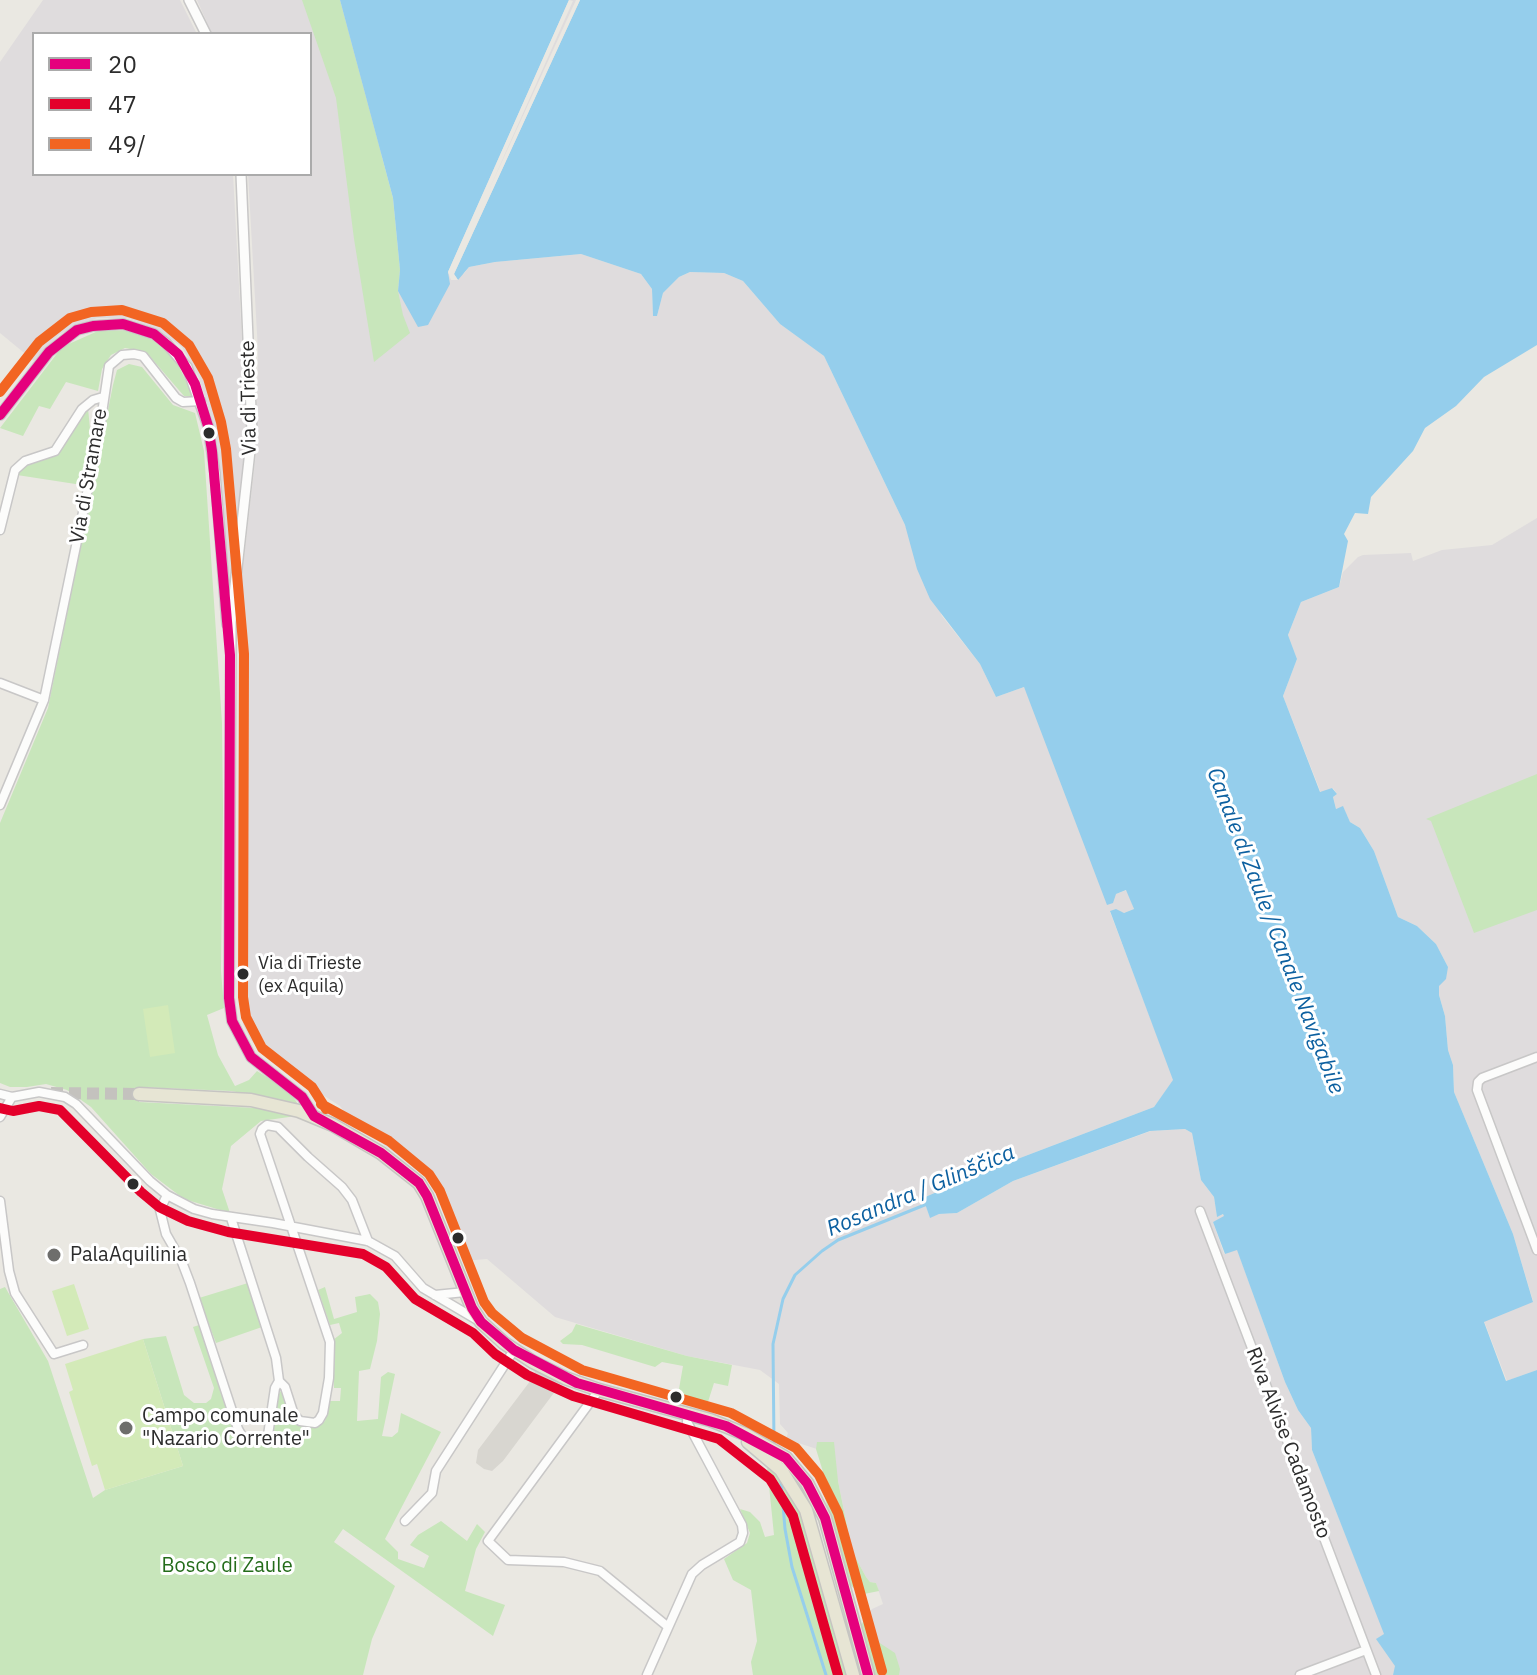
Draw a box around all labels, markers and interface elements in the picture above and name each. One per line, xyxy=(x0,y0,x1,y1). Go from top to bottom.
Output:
legend xyxy=(32,32,312,176)
text: 20 xyxy=(108,48,137,80)
text: 47 xyxy=(108,88,137,120)
text: 49/ xyxy=(108,128,146,160)
street label: Via di Trieste xyxy=(236,340,262,456)
street label: Via di Stramare xyxy=(65,407,113,545)
unlabelled marker xyxy=(201,425,217,441)
water label: Canale di Zaule / Canale Navigabile xyxy=(1201,764,1349,1098)
place label: Via di Trieste (ex Aquila) xyxy=(258,953,362,996)
marker: Via di Trieste (ex Aquila) xyxy=(235,966,251,982)
water label: Rosandra / Glinščica xyxy=(823,1139,1019,1243)
unlabelled marker xyxy=(125,1176,141,1192)
unlabelled marker xyxy=(450,1230,466,1246)
place label: PalaAquilinia xyxy=(70,1243,187,1267)
marker: PalaAquilinia xyxy=(45,1246,63,1264)
street label: Riva Alvise Cadamosto xyxy=(1240,1344,1336,1542)
unlabelled marker xyxy=(668,1389,684,1405)
place label: Campo comunale "Nazario Corrente" xyxy=(142,1404,310,1451)
marker: Campo comunale "Nazario Corrente" xyxy=(117,1419,135,1437)
park label: Bosco di Zaule xyxy=(161,1554,293,1578)

